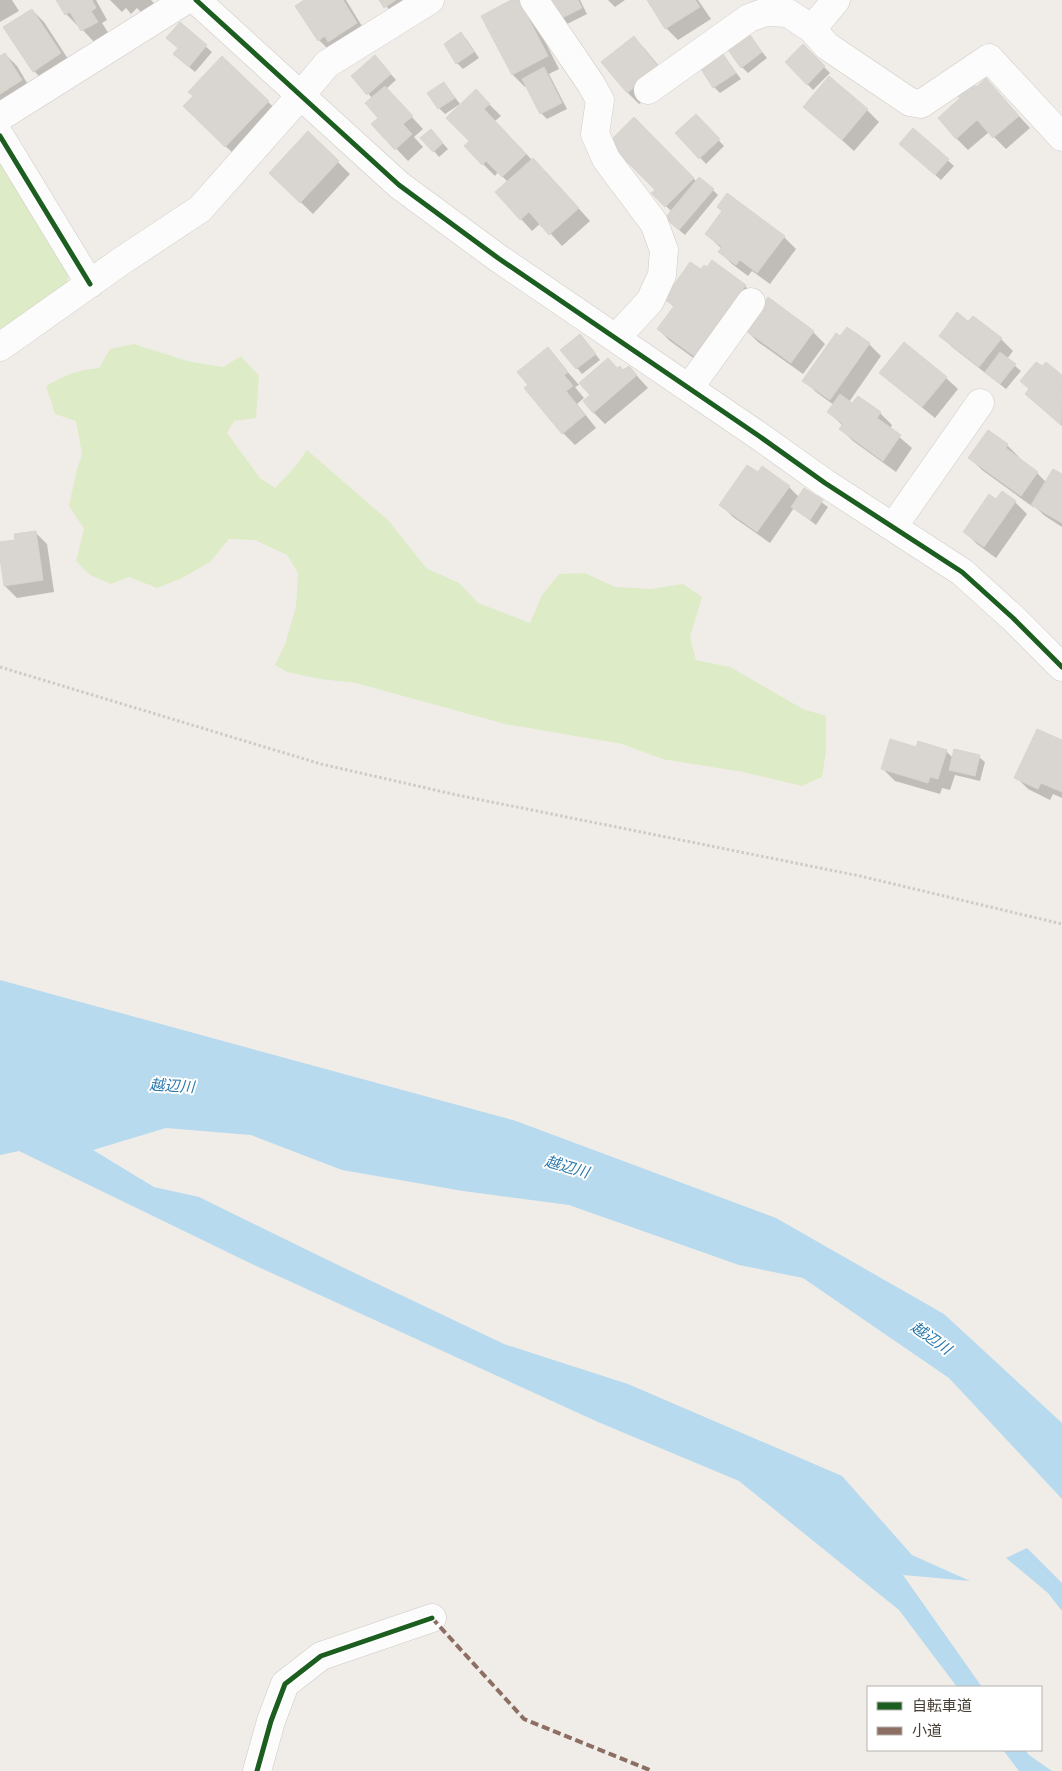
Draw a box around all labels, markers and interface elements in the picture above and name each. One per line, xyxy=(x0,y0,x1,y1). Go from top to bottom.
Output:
water label: 越辺川 xyxy=(149,1076,197,1096)
water label: 越辺川 xyxy=(543,1152,593,1182)
water label: 越辺川 xyxy=(907,1318,956,1359)
legend xyxy=(867,1686,1042,1751)
text: 自転車道 xyxy=(912,1697,972,1715)
text: 小道 xyxy=(912,1722,942,1740)

